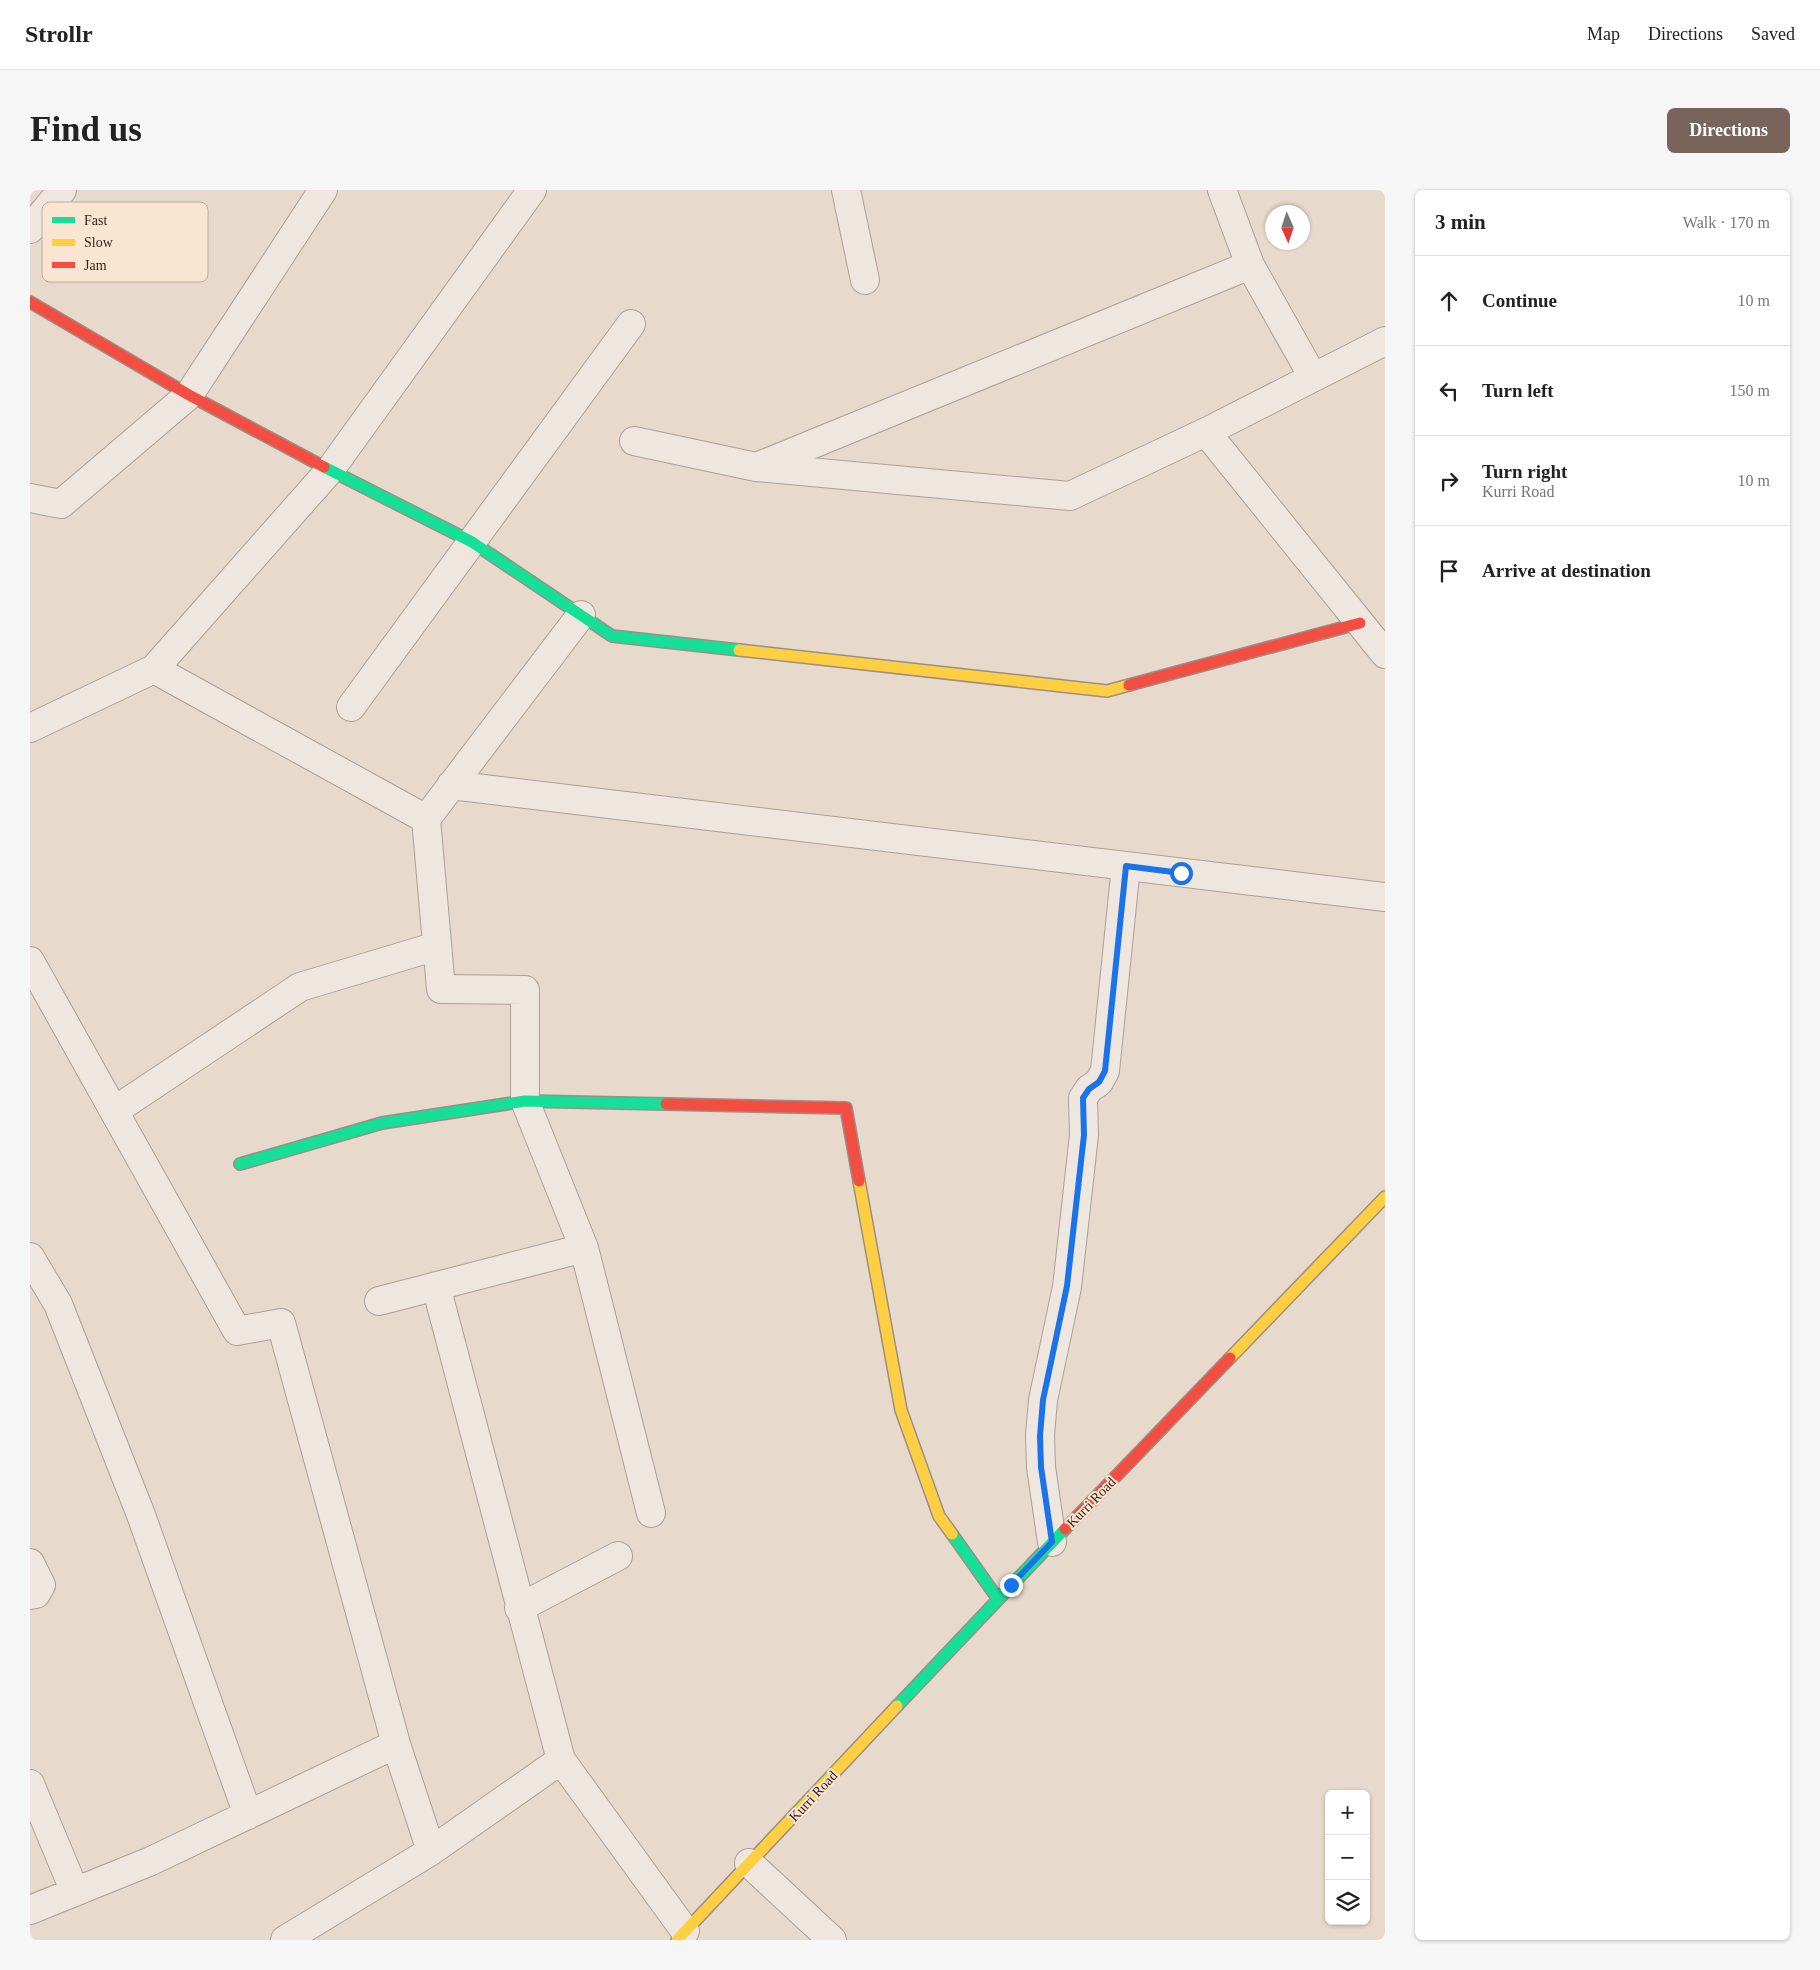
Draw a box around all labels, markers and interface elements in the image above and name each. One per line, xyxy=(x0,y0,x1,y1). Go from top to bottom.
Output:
text: Strollr xyxy=(25,21,93,47)
text: Map xyxy=(1587,24,1620,44)
text: Directions xyxy=(1648,24,1723,44)
text: Saved xyxy=(1751,24,1795,44)
button: Directions xyxy=(1667,108,1790,153)
text: Find us xyxy=(30,110,142,149)
legend xyxy=(42,202,208,282)
north arrow xyxy=(1265,205,1310,250)
text: 3 min xyxy=(1435,210,1486,234)
text: Fast xyxy=(84,213,107,228)
text: Walk · 170 m xyxy=(1683,214,1770,231)
text: Slow xyxy=(84,235,114,250)
text: Jam xyxy=(84,258,107,273)
icon: ahead xyxy=(1435,287,1463,315)
text: Continue xyxy=(1482,290,1557,311)
text: 10 m xyxy=(1738,292,1770,309)
icon: left xyxy=(1435,377,1463,405)
text: Turn left xyxy=(1482,380,1554,401)
text: 150 m xyxy=(1730,382,1770,399)
text: Turn right xyxy=(1482,461,1567,482)
icon: right xyxy=(1435,467,1463,495)
text: 10 m xyxy=(1738,472,1770,489)
text: Kurri Road xyxy=(1482,483,1554,500)
icon: arrive xyxy=(1435,557,1463,585)
text: Arrive at destination xyxy=(1482,560,1651,581)
route start xyxy=(1170,862,1193,885)
street label: Kurri Road xyxy=(1064,1474,1119,1530)
route end xyxy=(1000,1574,1023,1597)
street label: Kurri Road xyxy=(786,1768,840,1825)
map controls xyxy=(1325,1790,1370,1925)
button: + xyxy=(1325,1790,1370,1835)
button: − xyxy=(1325,1835,1370,1880)
button: layers xyxy=(1325,1880,1370,1925)

